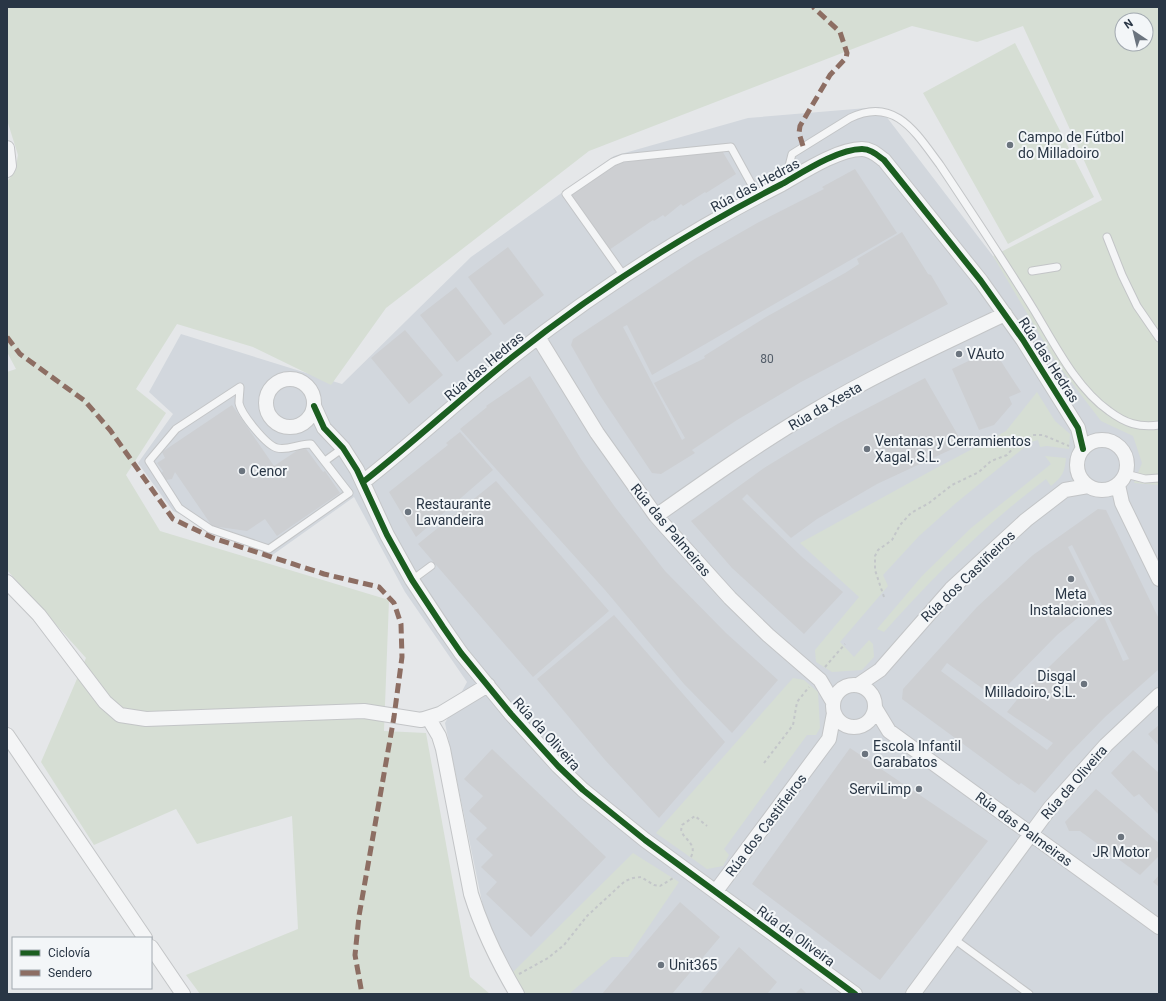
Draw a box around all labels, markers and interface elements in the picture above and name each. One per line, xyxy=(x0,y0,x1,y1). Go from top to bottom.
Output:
north arrow xyxy=(1114,12,1154,52)
text: N xyxy=(1122,17,1136,32)
place label: Campo de Fútbol do Milladoiro xyxy=(1018,129,1124,161)
marker: Campo de Fútbol do Milladoiro xyxy=(1005,140,1015,150)
street label: Rúa das Hedras xyxy=(708,155,802,215)
street label: Rúa das Hedras xyxy=(1016,314,1082,406)
street label: Rúa das Hedras xyxy=(441,328,527,404)
place label: VAuto xyxy=(967,346,1005,362)
marker: VAuto xyxy=(954,349,964,359)
house number: 80 xyxy=(760,352,774,366)
street label: Rúa da Xesta xyxy=(786,379,864,433)
place label: Ventanas y Cerramientos Xagal, S.L. xyxy=(875,433,1031,465)
marker: Ventanas y Cerramientos Xagal, S.L. xyxy=(862,444,872,454)
place label: Cenor xyxy=(250,463,287,479)
marker: Cenor xyxy=(237,466,247,476)
street label: Rúa das Palmeiras xyxy=(628,480,714,580)
place label: Restaurante Lavandeira xyxy=(416,496,491,528)
marker: Restaurante Lavandeira xyxy=(403,507,413,517)
street label: Rúa dos Castiñeiros xyxy=(918,527,1018,625)
marker: Meta Instalaciones xyxy=(1066,574,1076,584)
place label: Meta Instalaciones xyxy=(1029,586,1113,618)
place label: Disgal Milladoiro, S.L. xyxy=(985,668,1076,700)
marker: Disgal Milladoiro, S.L. xyxy=(1079,679,1089,689)
street label: Rúa da Oliveira xyxy=(510,694,584,774)
place label: Escola Infantil Garabatos xyxy=(873,738,961,770)
street label: Rúa da Oliveira xyxy=(1038,742,1110,822)
marker: Escola Infantil Garabatos xyxy=(860,749,870,759)
street label: Rúa dos Castiñeiros xyxy=(722,771,810,879)
place label: ServiLimp xyxy=(849,781,911,797)
marker: ServiLimp xyxy=(914,784,924,794)
street label: Rúa das Palmeiras xyxy=(972,788,1076,870)
marker: JR Motor xyxy=(1116,832,1126,842)
place label: JR Motor xyxy=(1092,844,1150,860)
street label: Rúa da Oliveira xyxy=(754,902,838,970)
legend xyxy=(12,937,152,989)
text: Ciclovía xyxy=(48,946,90,960)
place label: Unit365 xyxy=(669,957,718,973)
marker: Unit365 xyxy=(656,960,666,970)
text: Sendero xyxy=(48,966,92,980)

